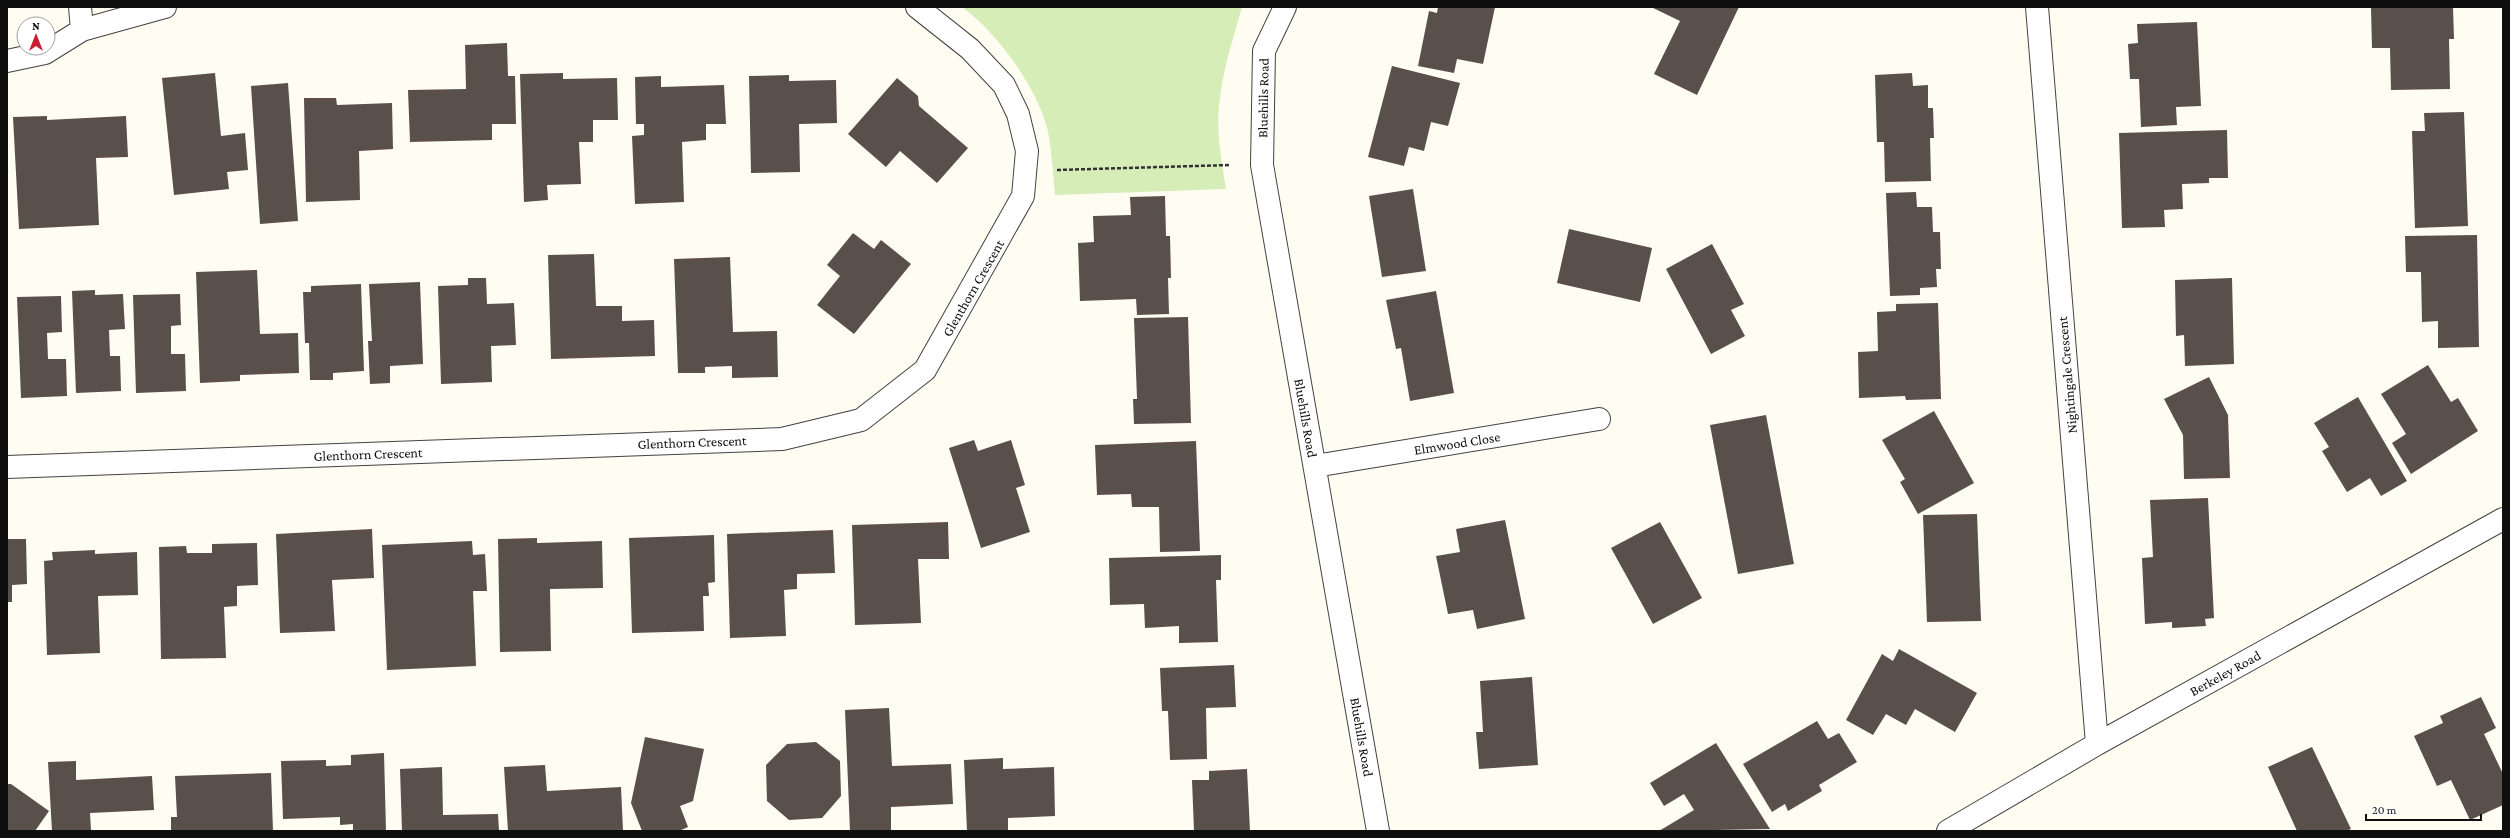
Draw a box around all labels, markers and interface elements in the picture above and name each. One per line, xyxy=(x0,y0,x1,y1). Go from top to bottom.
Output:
north arrow xyxy=(16,16,56,56)
text: N xyxy=(32,20,40,32)
street label: Bluehills Road xyxy=(1254,57,1272,138)
street label: Glenthorn Crescent xyxy=(939,236,1007,339)
street label: Nightingale Crescent xyxy=(2054,316,2080,434)
street label: Bluehills Road xyxy=(1291,377,1321,459)
street label: Elmwood Close xyxy=(1413,428,1501,458)
street label: Glenthorn Crescent xyxy=(637,432,747,452)
street label: Glenthorn Crescent xyxy=(313,444,423,464)
street label: Berkeley Road xyxy=(2187,647,2264,699)
street label: Bluehills Road xyxy=(1347,696,1377,778)
scale bar xyxy=(2366,796,2481,822)
text: 20 m xyxy=(2372,803,2397,817)

